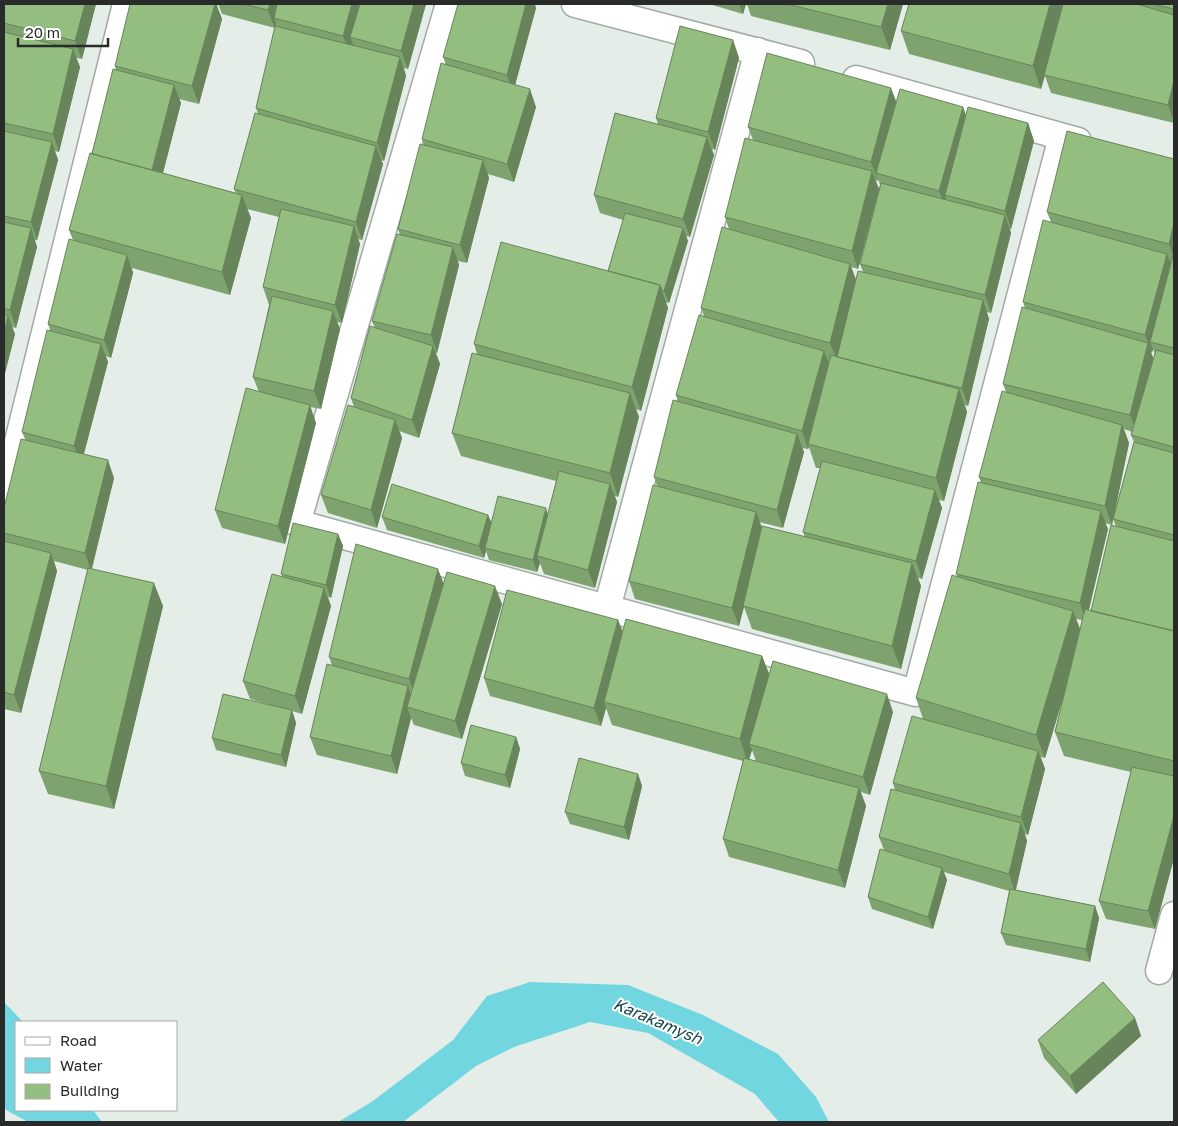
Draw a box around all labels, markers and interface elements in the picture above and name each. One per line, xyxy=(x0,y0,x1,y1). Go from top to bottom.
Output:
scale bar xyxy=(18,15,108,47)
text: 20 m xyxy=(25,23,60,41)
water label: Karakamysh xyxy=(611,993,706,1049)
legend xyxy=(15,1021,178,1111)
text: Road xyxy=(60,1031,97,1049)
text: Water xyxy=(60,1056,103,1074)
text: Building xyxy=(60,1081,120,1099)

